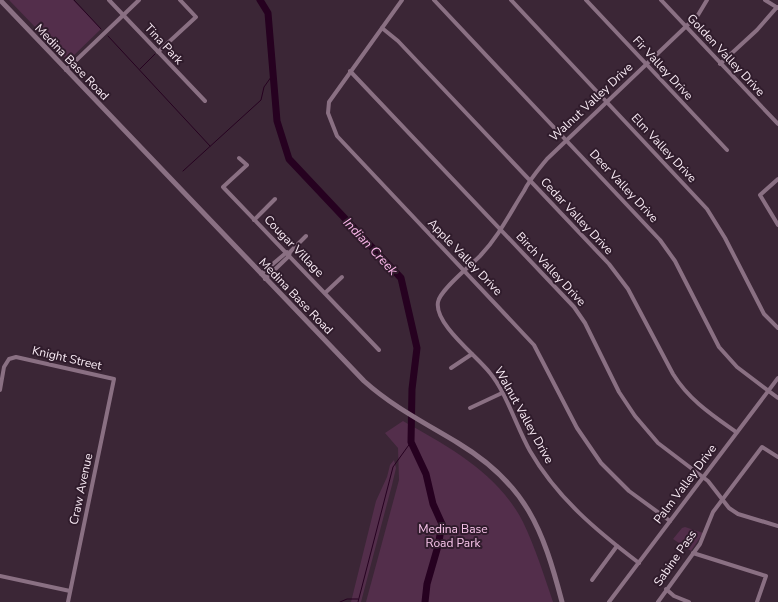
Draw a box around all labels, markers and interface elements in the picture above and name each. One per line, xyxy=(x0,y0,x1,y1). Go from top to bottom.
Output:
street label: Golden Valley Drive xyxy=(684,10,768,100)
street label: Medina Base Road xyxy=(31,20,113,104)
street label: Tina Park xyxy=(141,20,188,69)
street label: Fir Valley Drive xyxy=(629,33,697,103)
street label: Walnut Valley Drive xyxy=(546,59,636,145)
street label: Elm Valley Drive xyxy=(628,110,700,186)
street label: Deer Valley Drive xyxy=(586,146,662,226)
street label: Cedar Valley Drive xyxy=(537,174,617,258)
street label: Cougar Village xyxy=(261,212,327,280)
water label: Indian Creek xyxy=(339,214,402,280)
street label: Apple Valley Drive xyxy=(424,215,506,299)
street label: Birch Valley Drive xyxy=(513,229,589,309)
street label: Medina Base Road xyxy=(255,254,337,338)
street label: Knight Street xyxy=(31,342,104,374)
street label: Walnut Valley Drive xyxy=(491,364,557,466)
street label: Palm Valley Drive xyxy=(650,441,720,527)
street label: Craw Avenue xyxy=(66,452,96,526)
park label: Medina Base Road Park xyxy=(418,521,488,551)
street label: Sabine Pass xyxy=(650,527,700,589)

